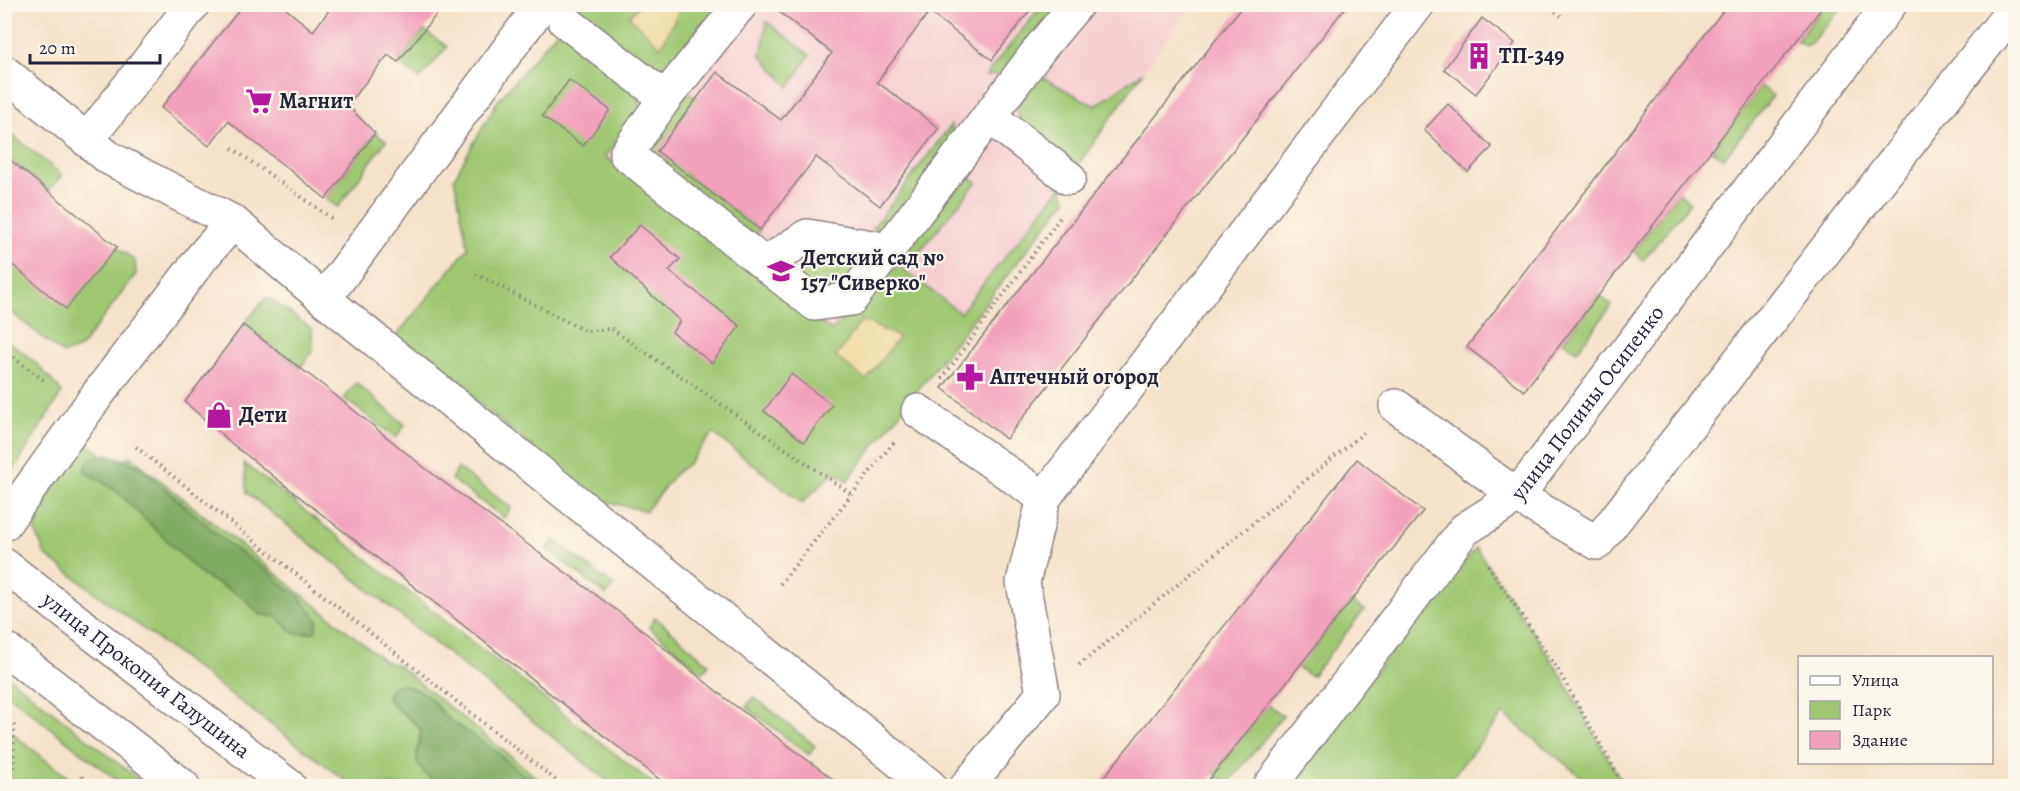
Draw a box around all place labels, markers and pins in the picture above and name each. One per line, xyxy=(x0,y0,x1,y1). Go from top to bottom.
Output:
building icon: ТП-349 xyxy=(1464,41,1494,71)
place label: ТП-349 xyxy=(1499,41,1565,71)
supermarket icon: Магнит xyxy=(244,86,274,116)
place label: Магнит xyxy=(279,86,353,116)
place label: Детский сад № 157 "Сиверко" xyxy=(801,243,944,298)
school or university icon: Детский сад № 157 "Сиверко" xyxy=(766,256,796,286)
pharmacy icon: Аптечный огород xyxy=(955,362,985,392)
place label: Аптечный огород xyxy=(989,362,1159,392)
shop icon: Дети xyxy=(204,400,234,430)
place label: Дети xyxy=(239,400,287,430)

